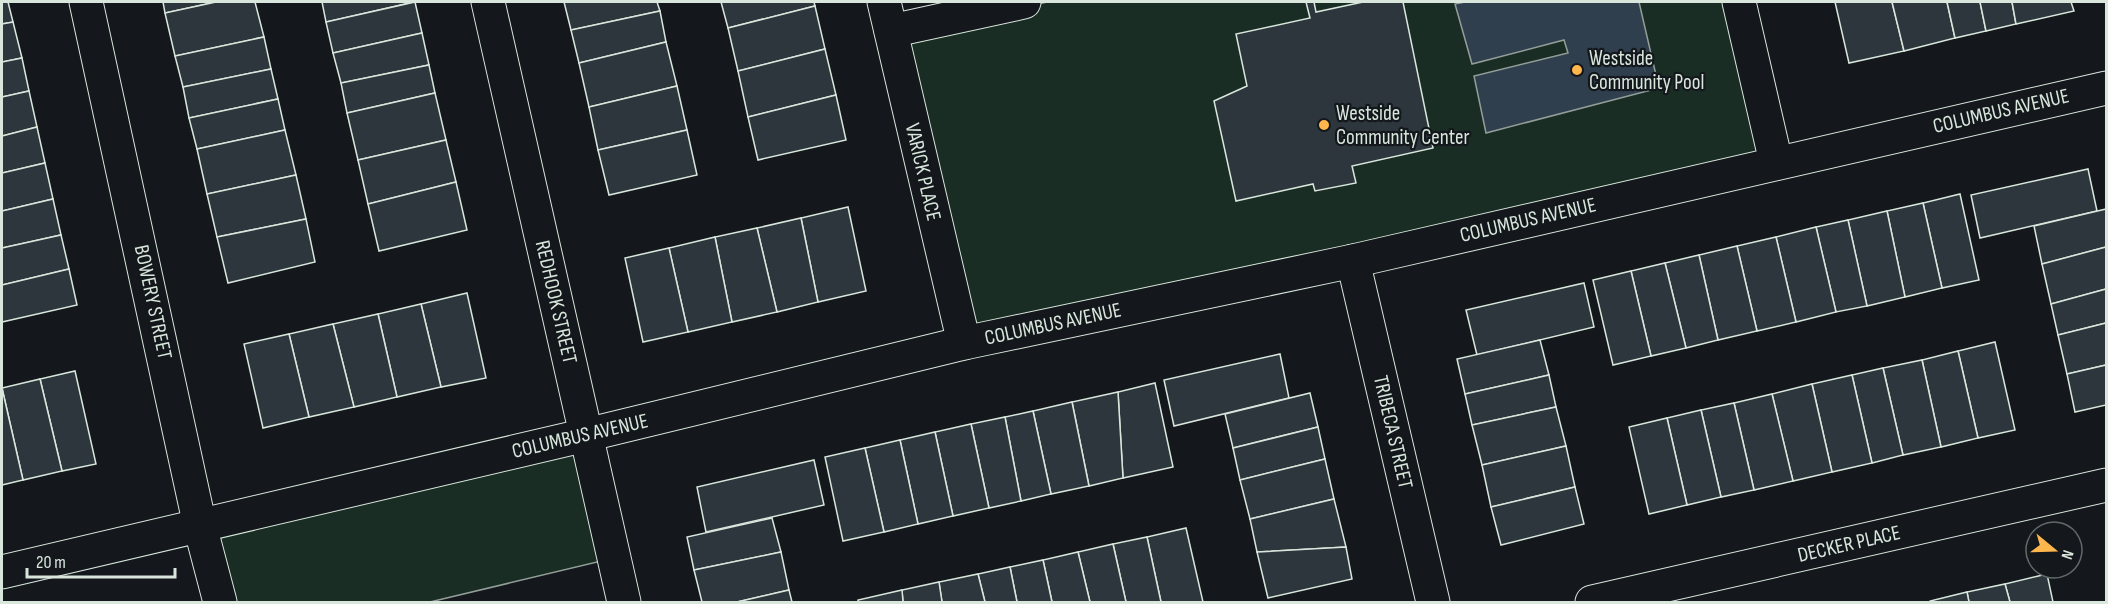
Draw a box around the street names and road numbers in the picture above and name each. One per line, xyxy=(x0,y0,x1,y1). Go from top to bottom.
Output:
street label: COLUMBUS AVENUE xyxy=(1930,83,2072,139)
street label: VARICK PLACE xyxy=(900,121,946,223)
street label: COLUMBUS AVENUE xyxy=(1457,192,1599,248)
street label: REDHOOK STREET xyxy=(530,238,582,367)
street label: BOWERY STREET xyxy=(129,243,177,362)
street label: COLUMBUS AVENUE xyxy=(982,297,1124,351)
street label: TRIBECA STREET xyxy=(1368,373,1418,492)
street label: COLUMBUS AVENUE xyxy=(509,408,651,464)
street label: DECKER PLACE xyxy=(1795,520,1903,568)

